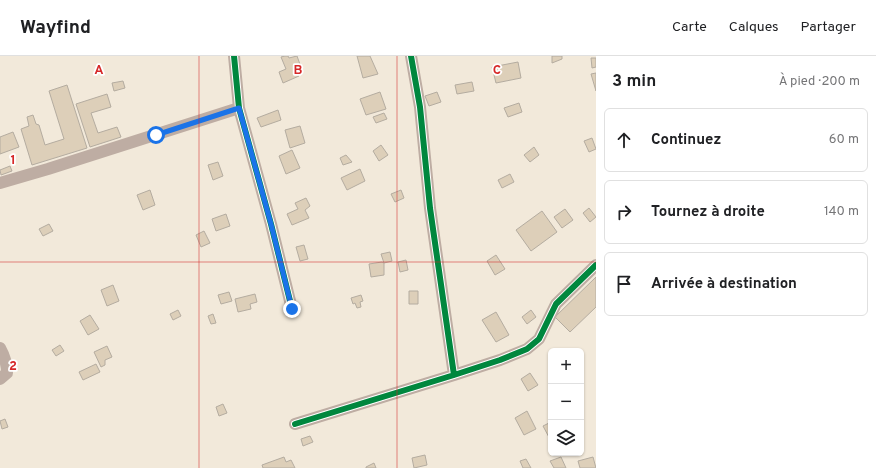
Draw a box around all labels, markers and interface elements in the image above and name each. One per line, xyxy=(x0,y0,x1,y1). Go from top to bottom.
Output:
text: Wayfind xyxy=(20,16,91,40)
text: Carte xyxy=(672,19,707,36)
text: Calques xyxy=(729,19,779,36)
text: Partager xyxy=(801,19,856,36)
text: A xyxy=(94,63,104,79)
text: B xyxy=(294,63,303,79)
text: C xyxy=(493,63,501,79)
text: 3 min xyxy=(612,71,656,93)
text: À pied · 200 m xyxy=(779,74,860,90)
route start xyxy=(147,126,165,144)
icon: ahead xyxy=(613,129,635,151)
text: Continuez xyxy=(651,131,721,150)
text: 60 m xyxy=(829,132,859,148)
text: 1 xyxy=(10,153,16,169)
icon: right xyxy=(613,201,635,223)
text: Tournez à droite xyxy=(651,203,765,222)
text: 140 m xyxy=(824,204,859,220)
icon: arrive xyxy=(613,273,635,295)
text: Arrivée à destination xyxy=(651,275,797,294)
route end xyxy=(283,300,301,318)
map controls xyxy=(548,348,584,456)
button: + xyxy=(548,348,584,384)
text: 2 xyxy=(9,359,17,375)
button: − xyxy=(548,384,584,420)
button: layers xyxy=(548,420,584,456)

